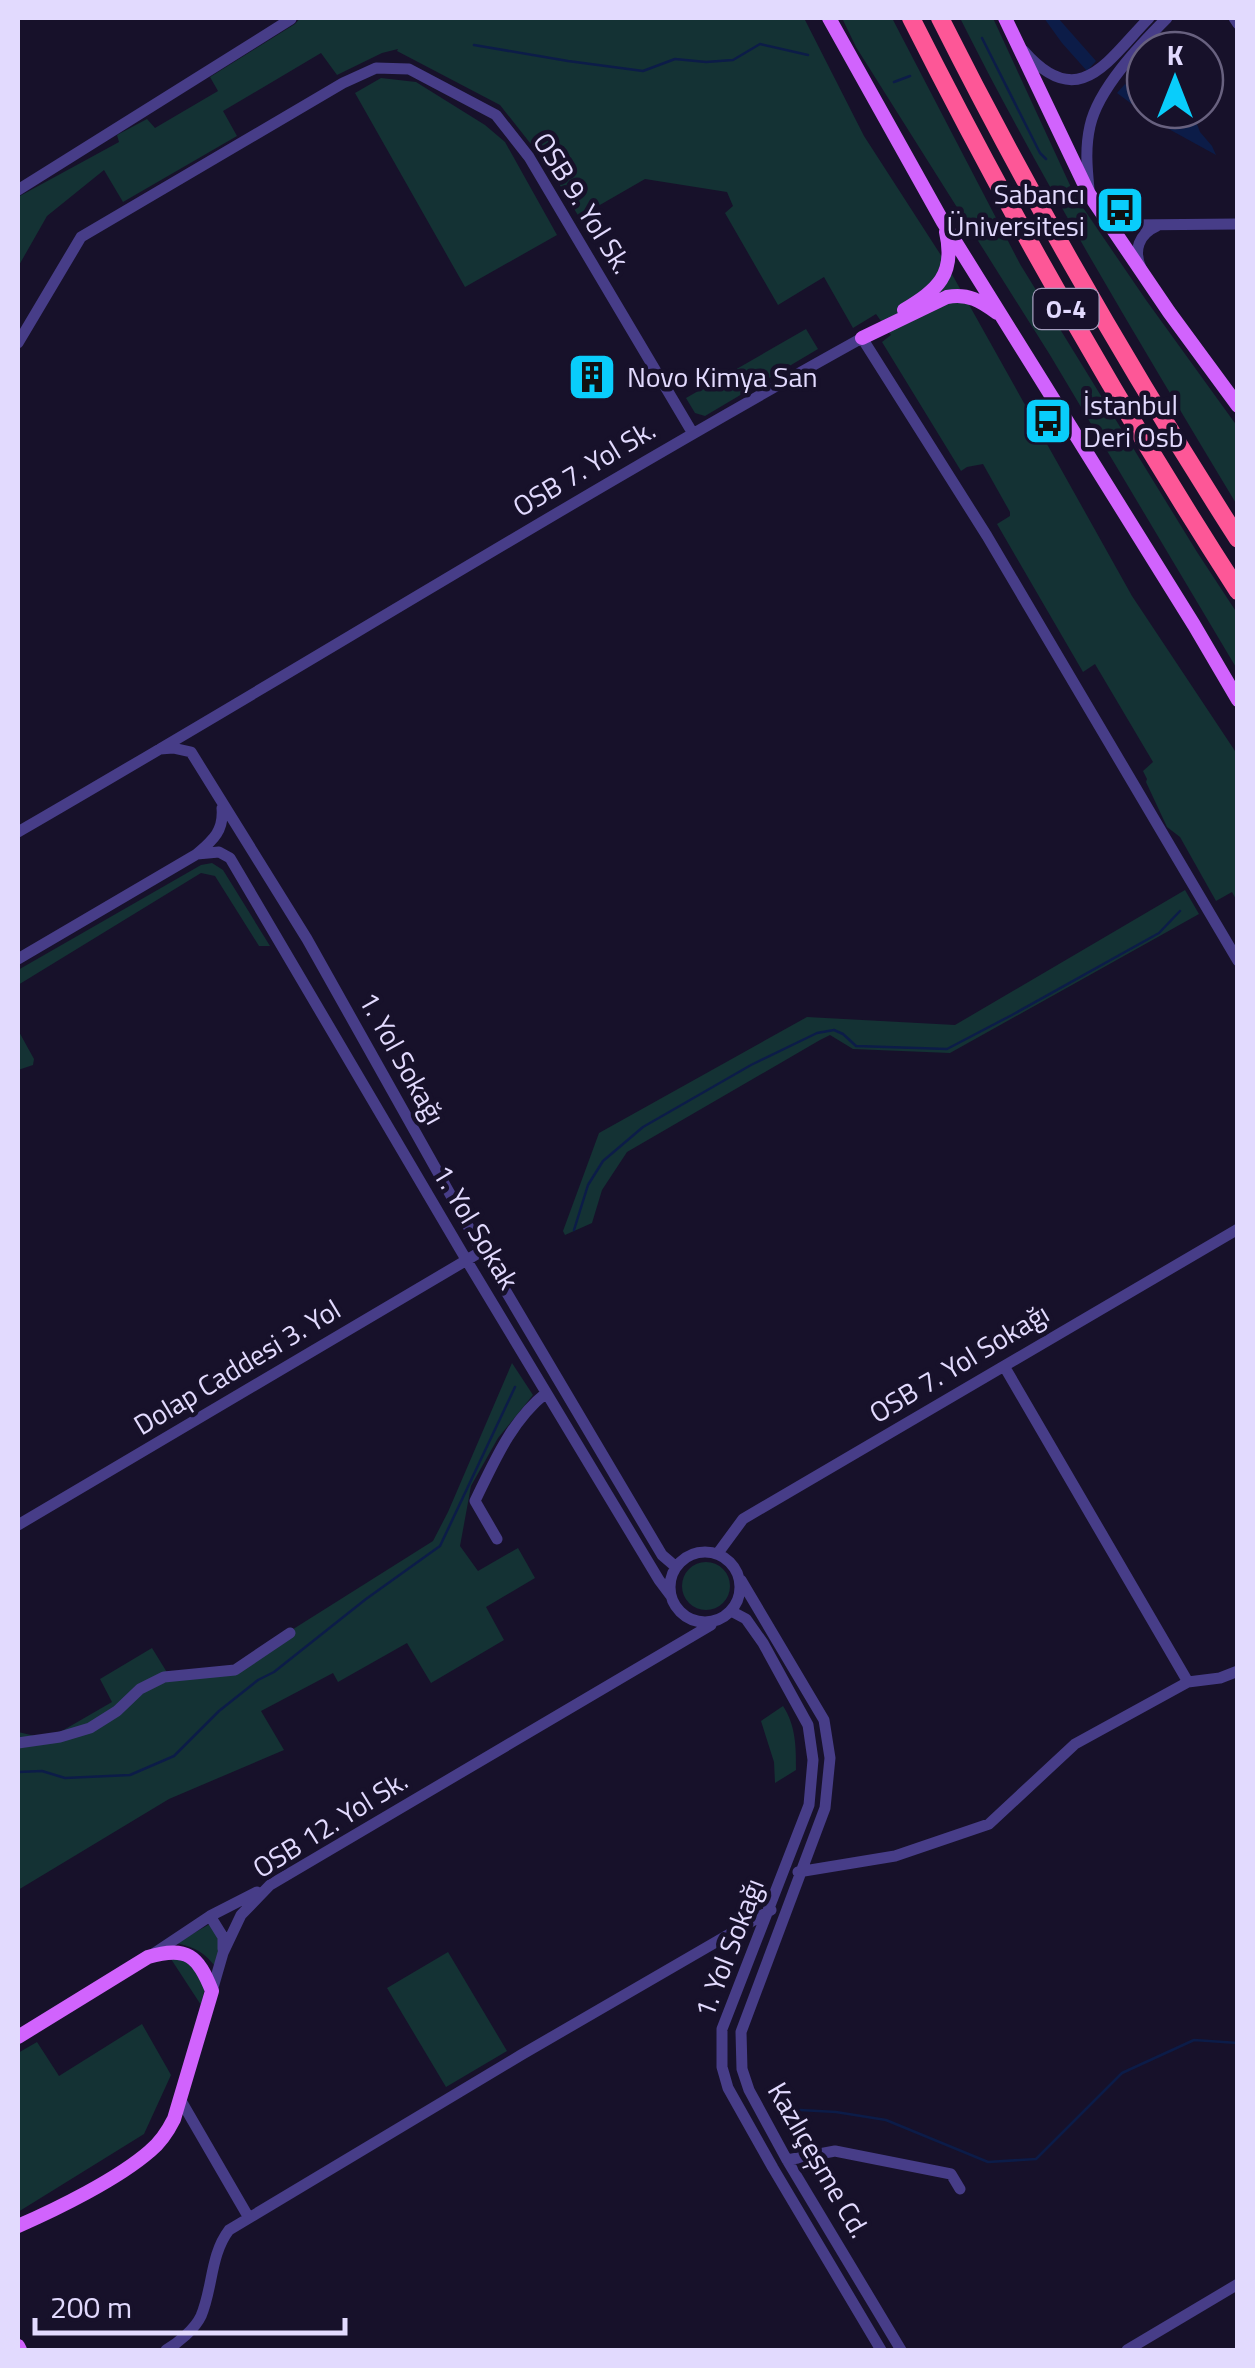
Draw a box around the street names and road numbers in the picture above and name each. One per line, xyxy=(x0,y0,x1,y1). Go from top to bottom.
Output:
street label: OSB 9. Yol Sk. xyxy=(523,123,644,282)
road number: O-4 xyxy=(1034,289,1098,329)
street label: OSB 7. Yol Sk. xyxy=(504,408,663,527)
street label: 1. Yol Sokağı xyxy=(348,983,457,1132)
street label: 1. Yol Sokak xyxy=(422,1156,531,1297)
street label: Dolap Caddesi 3. Yol xyxy=(125,1288,348,1445)
street label: OSB 7. Yol Sokağı xyxy=(861,1292,1057,1433)
street label: OSB 12. Yol Sk. xyxy=(244,1759,416,1888)
street label: 1. Yol Sokağı xyxy=(682,1872,775,2024)
street label: Kazlıçeşme Cd. xyxy=(757,2074,882,2246)

